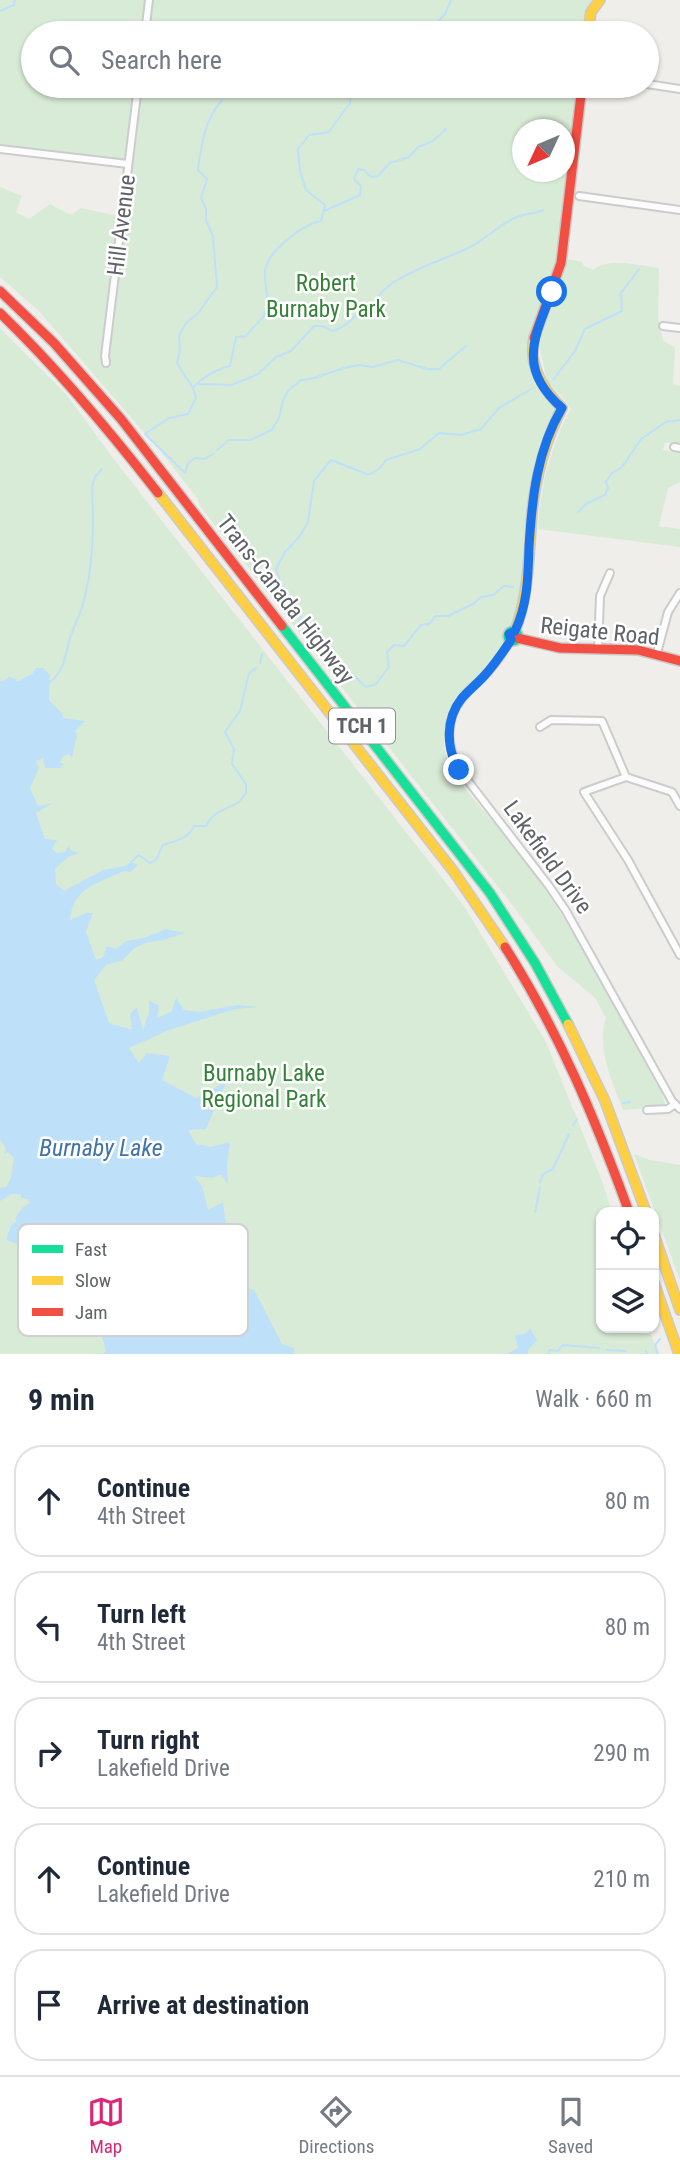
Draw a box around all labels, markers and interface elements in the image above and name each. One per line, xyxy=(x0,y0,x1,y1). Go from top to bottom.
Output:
search box xyxy=(21,21,659,98)
icon: search xyxy=(45,41,83,79)
text: Search here xyxy=(101,45,222,75)
north arrow xyxy=(512,119,575,182)
street label: Hill Avenue xyxy=(102,173,141,277)
park label: Robert Burnaby Park xyxy=(266,270,387,323)
route start xyxy=(536,276,567,307)
street label: Trans-Canada Highway xyxy=(211,509,360,690)
street label: Reigate Road xyxy=(539,612,661,651)
road number: TCH 1 xyxy=(329,708,395,744)
route end xyxy=(443,754,474,785)
street label: Lakefield Drive xyxy=(498,796,598,919)
park label: Burnaby Lake Regional Park xyxy=(202,1060,327,1113)
water label: Burnaby Lake xyxy=(39,1134,163,1162)
map controls xyxy=(596,1207,659,1333)
button: locate xyxy=(596,1207,659,1270)
legend xyxy=(18,1224,248,1336)
text: Fast xyxy=(75,1238,107,1261)
text: Slow xyxy=(75,1269,111,1292)
button: layers xyxy=(596,1270,659,1333)
text: Jam xyxy=(75,1301,108,1324)
text: 9 min xyxy=(28,1382,95,1417)
text: Walk · 660 m xyxy=(535,1386,652,1413)
text: Continue xyxy=(97,1473,190,1503)
icon: ahead xyxy=(30,1482,68,1520)
text: 80 m xyxy=(605,1488,650,1515)
text: 4th Street xyxy=(97,1503,185,1530)
text: Turn left xyxy=(97,1599,186,1629)
icon: left xyxy=(30,1608,68,1646)
text: 80 m xyxy=(605,1614,650,1641)
text: 4th Street xyxy=(97,1629,185,1656)
text: Turn right xyxy=(97,1725,199,1755)
icon: right xyxy=(30,1734,68,1772)
text: 290 m xyxy=(593,1740,650,1767)
text: Lakefield Drive xyxy=(97,1755,230,1782)
text: Continue xyxy=(97,1851,190,1881)
icon: ahead xyxy=(30,1860,68,1898)
text: 210 m xyxy=(593,1866,650,1893)
text: Lakefield Drive xyxy=(97,1881,230,1908)
icon: arrive xyxy=(30,1986,68,2024)
text: Arrive at destination xyxy=(97,1990,309,2020)
tab: Map xyxy=(87,2093,125,2158)
tab: Directions xyxy=(298,2093,374,2158)
tab: Saved xyxy=(548,2093,593,2158)

